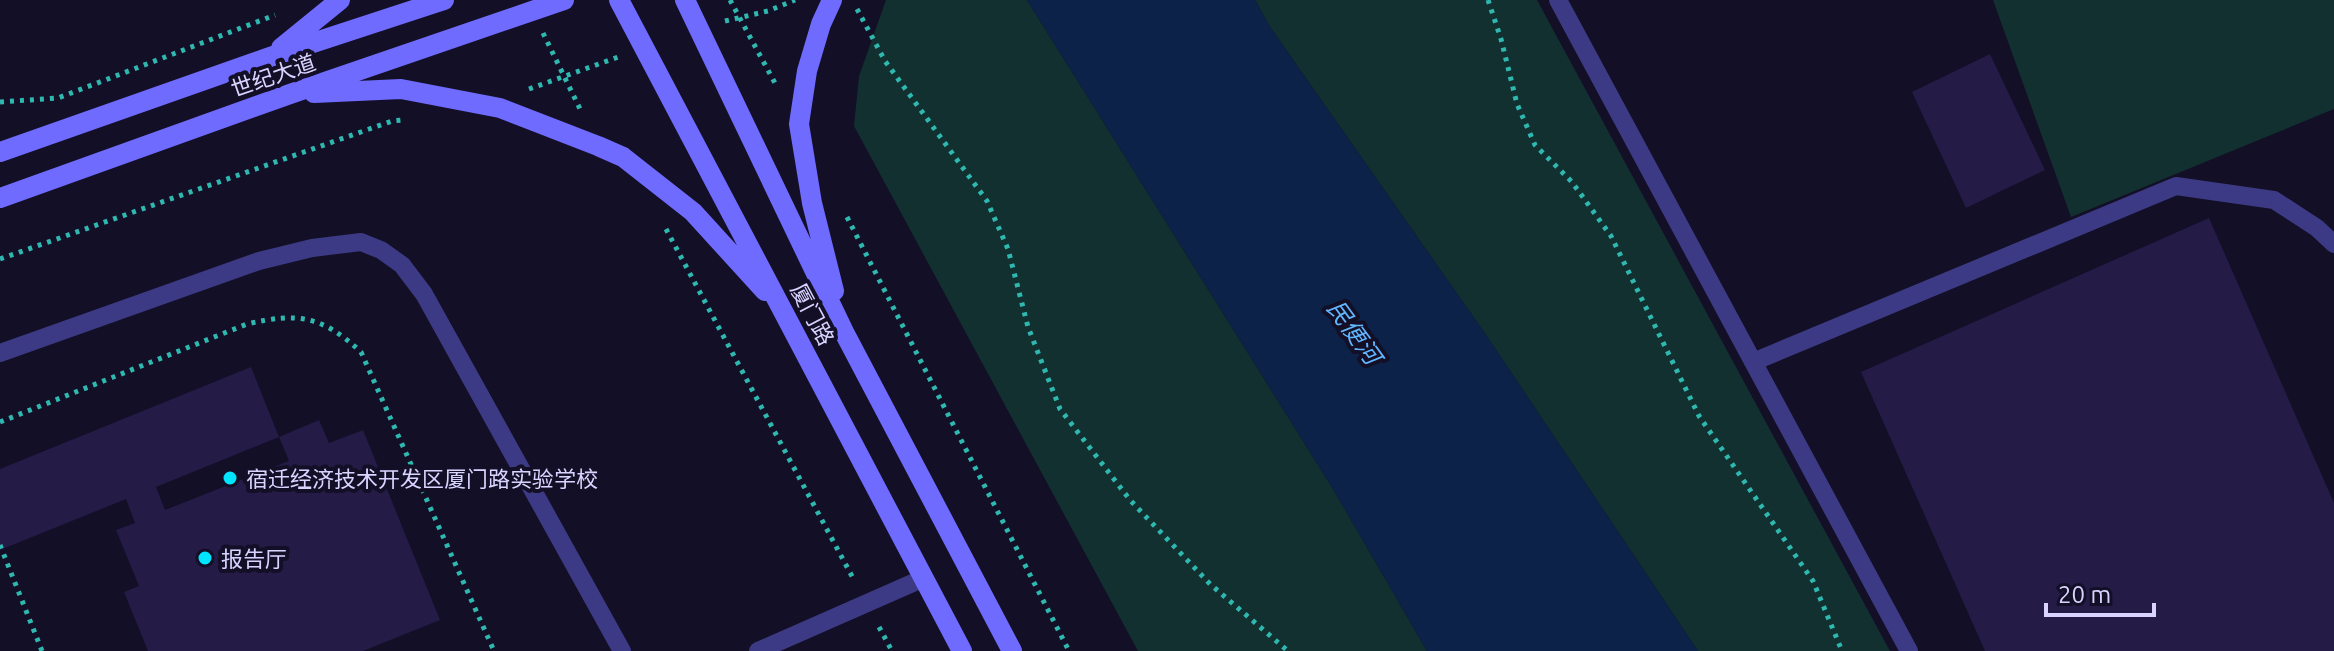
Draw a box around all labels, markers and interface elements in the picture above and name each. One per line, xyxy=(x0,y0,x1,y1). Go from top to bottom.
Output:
street label: 世纪大道 xyxy=(227,49,319,101)
street label: 厦门路 xyxy=(786,279,840,349)
water label: 民便河 xyxy=(1322,295,1388,372)
place label: 宿迁经济技术开发区厦门路实验学校 xyxy=(246,466,598,491)
marker: 宿迁经济技术开发区厦门路实验学校 xyxy=(221,469,239,487)
place label: 报告厅 xyxy=(221,546,287,571)
marker: 报告厅 xyxy=(196,549,214,567)
scale bar xyxy=(2046,567,2154,617)
text: 20 m xyxy=(2058,581,2111,608)

